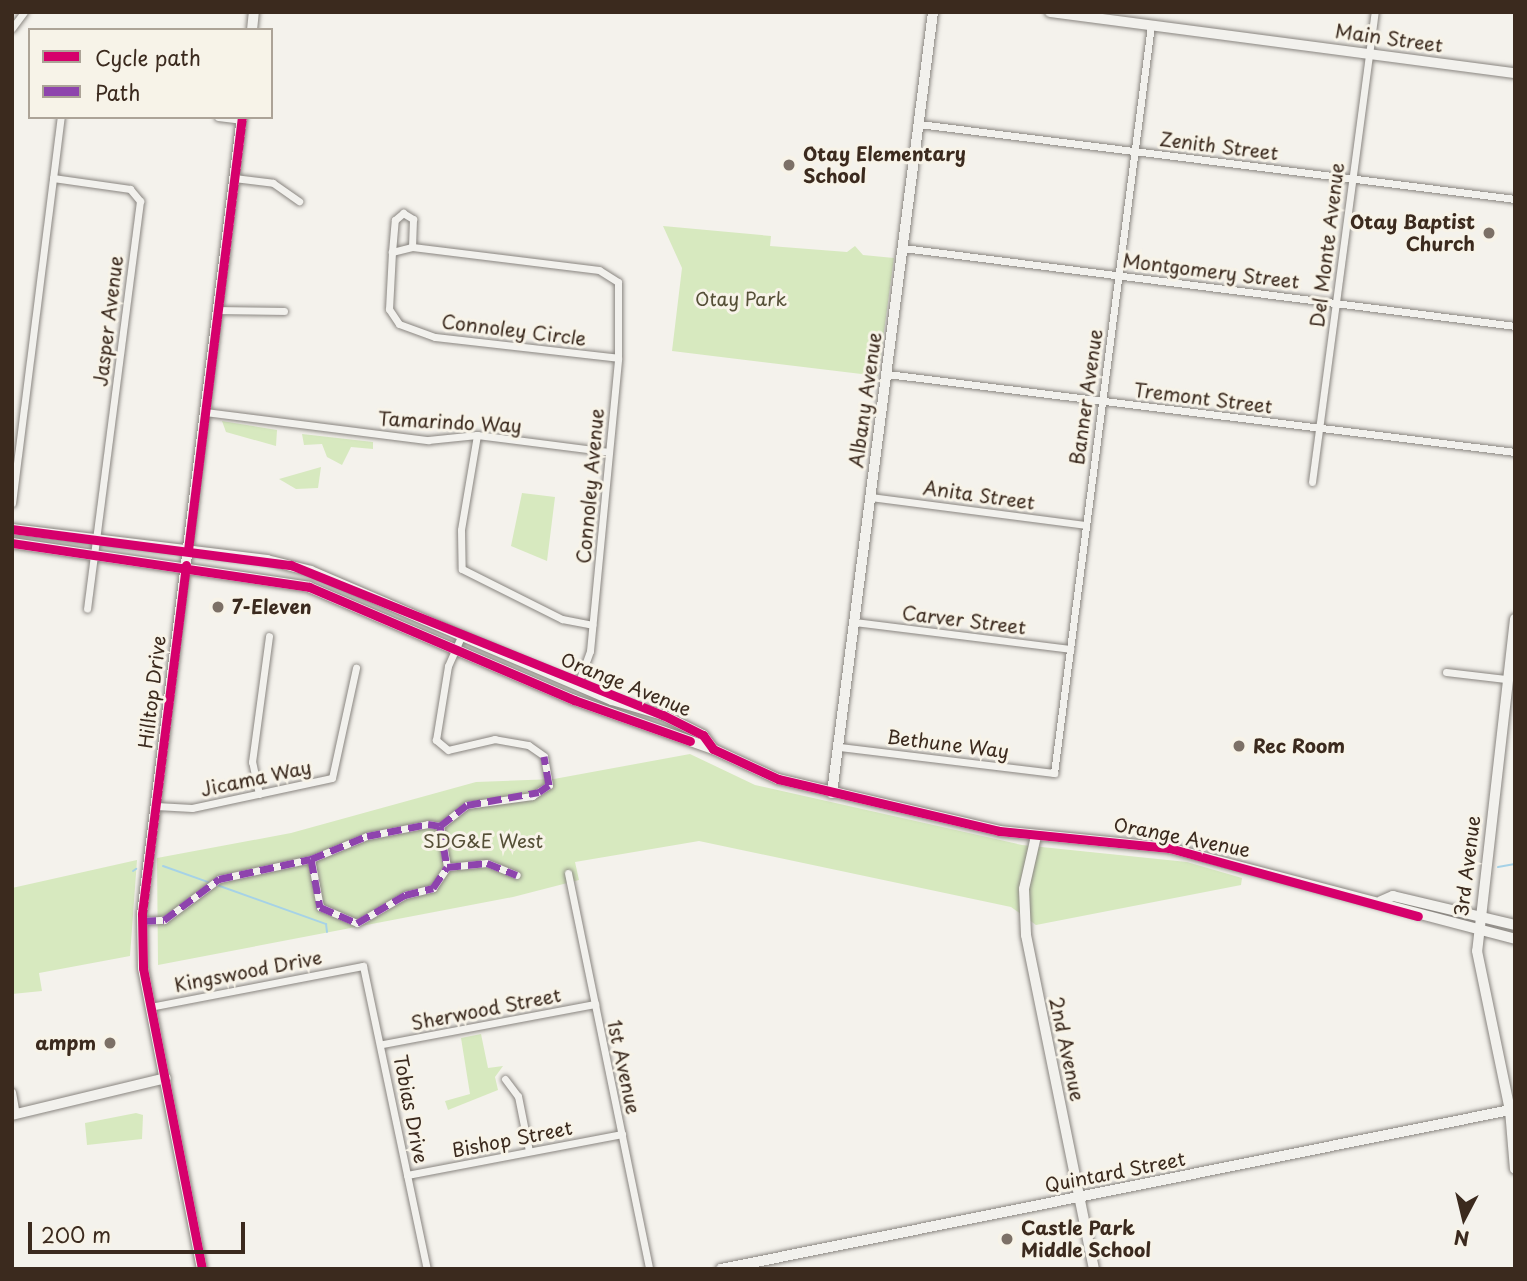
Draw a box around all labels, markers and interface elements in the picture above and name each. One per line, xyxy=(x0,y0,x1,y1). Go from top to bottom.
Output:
street label: Main Street xyxy=(1334,19,1444,57)
legend xyxy=(28,28,273,119)
text: Cycle path xyxy=(95,41,201,73)
text: Path xyxy=(95,76,140,108)
street label: Zenith Street xyxy=(1158,127,1280,165)
place label: Otay Elementary School xyxy=(803,143,966,187)
marker: Otay Elementary School xyxy=(781,157,797,173)
street label: Del Monte Avenue xyxy=(1306,161,1348,329)
place label: Otay Baptist Church xyxy=(1350,211,1475,255)
marker: Otay Baptist Church xyxy=(1481,225,1497,241)
street label: Montgomery Street xyxy=(1121,249,1301,293)
street label: Jasper Avenue xyxy=(89,254,127,388)
park label: Otay Park xyxy=(694,288,788,310)
street label: Connoley Circle xyxy=(440,310,588,350)
street label: Banner Avenue xyxy=(1065,327,1107,467)
street label: Albany Avenue xyxy=(844,331,886,469)
street label: Tremont Street xyxy=(1132,378,1274,418)
street label: Tamarindo Way xyxy=(378,407,522,437)
street label: Connoley Avenue xyxy=(572,407,608,565)
street label: Anita Street xyxy=(921,476,1037,514)
place label: 7-Eleven xyxy=(232,596,312,618)
marker: 7-Eleven xyxy=(210,599,226,615)
street label: Carver Street xyxy=(901,601,1027,639)
street label: Hilltop Drive xyxy=(134,634,170,750)
street label: Orange Avenue xyxy=(558,647,694,721)
street label: Bethune Way xyxy=(886,725,1010,763)
place label: Rec Room xyxy=(1253,735,1346,757)
marker: Rec Room xyxy=(1231,738,1247,754)
street label: Jicama Way xyxy=(198,755,314,801)
street label: Orange Avenue xyxy=(1112,813,1252,861)
street label: 3rd Avenue xyxy=(1449,813,1485,919)
park label: SDG&E West xyxy=(423,830,543,852)
street label: Kingswood Drive xyxy=(172,945,324,997)
street label: Sherwood Street xyxy=(409,983,563,1035)
street label: 2nd Avenue xyxy=(1045,994,1089,1104)
street label: 1st Avenue xyxy=(603,1017,645,1117)
place label: ampm xyxy=(35,1032,96,1054)
marker: ampm xyxy=(102,1035,118,1051)
street label: Tobias Drive xyxy=(389,1052,433,1166)
street label: Bishop Street xyxy=(449,1116,575,1162)
street label: Quintard Street xyxy=(1042,1147,1188,1197)
north arrow xyxy=(1429,1183,1499,1253)
scale bar xyxy=(32,1208,248,1252)
place label: Castle Park Middle School xyxy=(1021,1217,1153,1261)
text: 200 m xyxy=(41,1218,111,1250)
text: N xyxy=(1452,1224,1471,1254)
marker: Castle Park Middle School xyxy=(999,1231,1015,1247)

